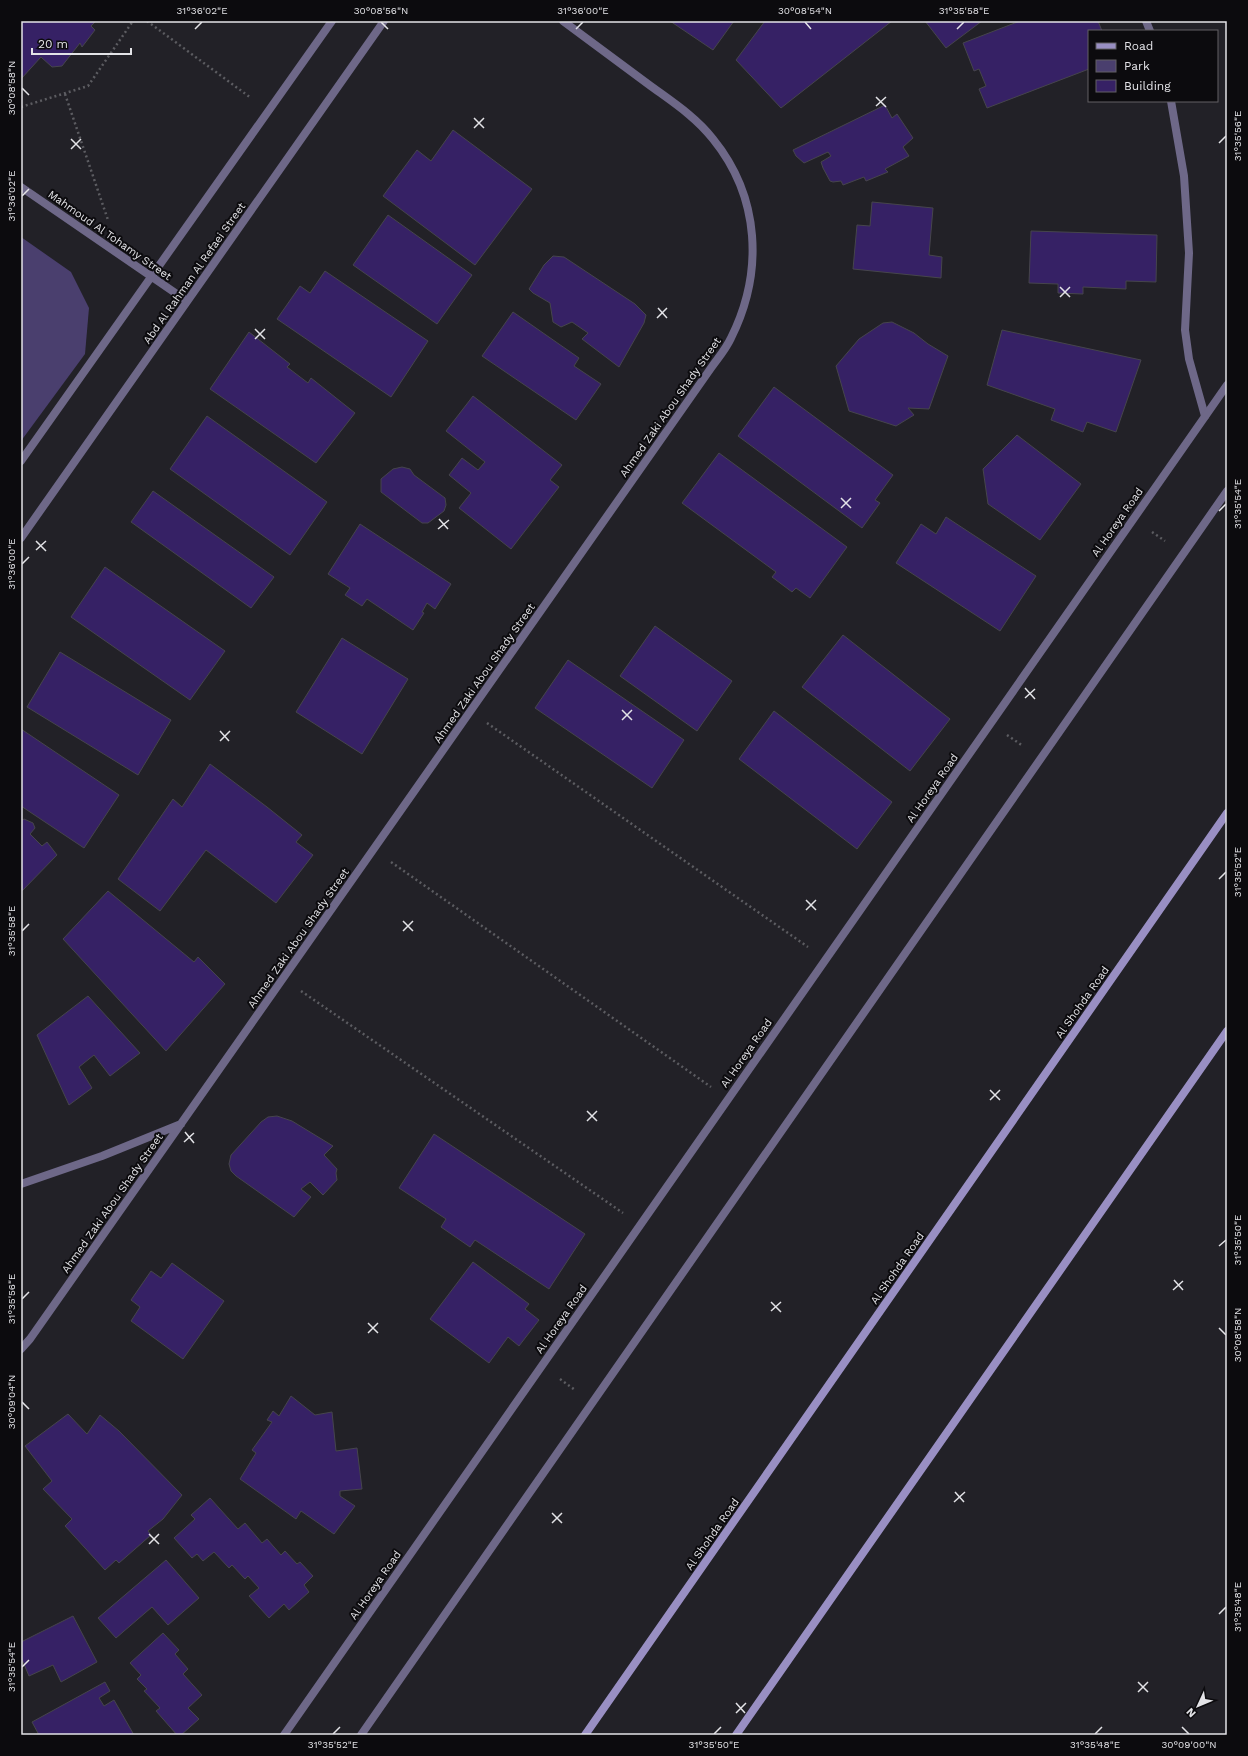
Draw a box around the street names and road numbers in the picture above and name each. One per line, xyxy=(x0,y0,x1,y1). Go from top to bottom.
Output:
street label: Mahmoud Al Tohamy Street xyxy=(45,188,174,283)
street label: Abd Al Rahman Al Refaei Street xyxy=(141,200,249,346)
street label: Ahmed Zaki Abou Shady Street xyxy=(617,335,724,480)
street label: Al Horeya Road xyxy=(1089,485,1146,559)
street label: Ahmed Zaki Abou Shady Street xyxy=(431,601,538,746)
street label: Al Horeya Road xyxy=(904,751,961,825)
street label: Ahmed Zaki Abou Shady Street xyxy=(245,866,352,1011)
street label: Al Shohda Road xyxy=(1053,964,1112,1041)
street label: Al Horeya Road xyxy=(718,1016,775,1090)
street label: Ahmed Zaki Abou Shady Street xyxy=(59,1131,166,1276)
street label: Al Shohda Road xyxy=(868,1230,927,1307)
street label: Al Horeya Road xyxy=(533,1282,590,1356)
street label: Al Shohda Road xyxy=(683,1496,742,1573)
street label: Al Horeya Road xyxy=(347,1548,404,1622)

